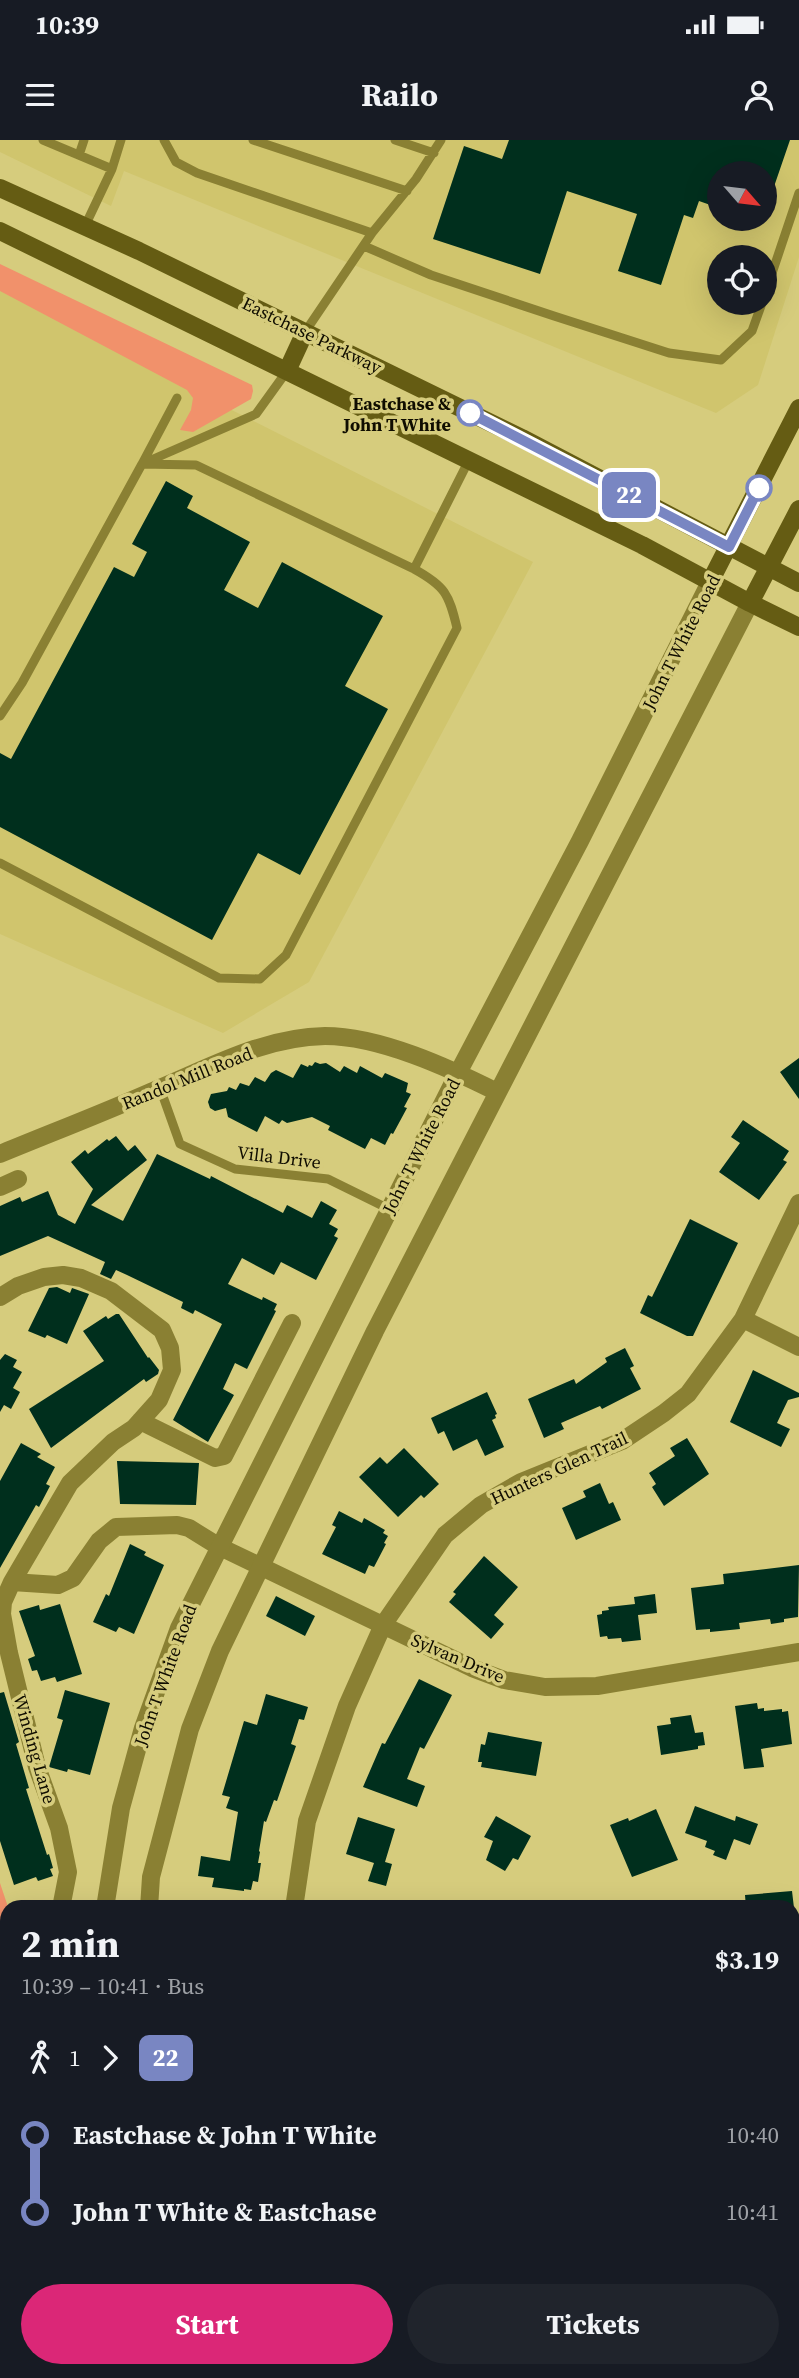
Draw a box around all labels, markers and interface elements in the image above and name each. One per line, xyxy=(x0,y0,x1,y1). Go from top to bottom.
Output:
text: 10:39 xyxy=(35,7,99,43)
text: Railo xyxy=(361,73,438,117)
icon: menu xyxy=(21,76,59,114)
icon: person xyxy=(740,76,778,114)
north arrow xyxy=(707,161,777,231)
map controls xyxy=(707,161,777,315)
button: locate xyxy=(707,245,777,315)
street label: Eastchase Parkway xyxy=(238,290,387,380)
place label: Eastchase & John T White xyxy=(342,391,451,437)
marker: Eastchase & John T White xyxy=(457,400,483,426)
line badge: 22 xyxy=(598,472,660,518)
unlabelled marker xyxy=(746,475,772,501)
text: 22 xyxy=(616,478,642,511)
street label: John T White Road xyxy=(636,570,726,715)
street label: Randol Mill Road xyxy=(118,1040,256,1116)
street label: John T White Road xyxy=(376,1074,466,1219)
street label: Villa Drive xyxy=(236,1139,322,1175)
street label: Hunters Glen Trail xyxy=(486,1425,632,1511)
street label: John T White Road xyxy=(127,1601,202,1750)
street label: Sylvan Drive xyxy=(407,1627,509,1689)
street label: Winding Lane xyxy=(7,1691,63,1807)
text: 2 min xyxy=(21,1918,120,1970)
text: $3.19 xyxy=(715,1942,779,1978)
text: 10:39 – 10:41 · Bus xyxy=(21,1970,204,2002)
icon: walk xyxy=(21,2039,59,2077)
icon: forward xyxy=(91,2039,129,2077)
text: 22 xyxy=(153,2041,179,2074)
text: 1 xyxy=(69,2042,81,2074)
text: Eastchase & John T White xyxy=(73,2117,376,2153)
text: 10:40 xyxy=(726,2119,779,2151)
text: John T White & Eastchase xyxy=(73,2194,376,2230)
text: 10:41 xyxy=(726,2196,779,2228)
button: Start xyxy=(21,2284,393,2364)
button: Tickets xyxy=(407,2284,779,2364)

